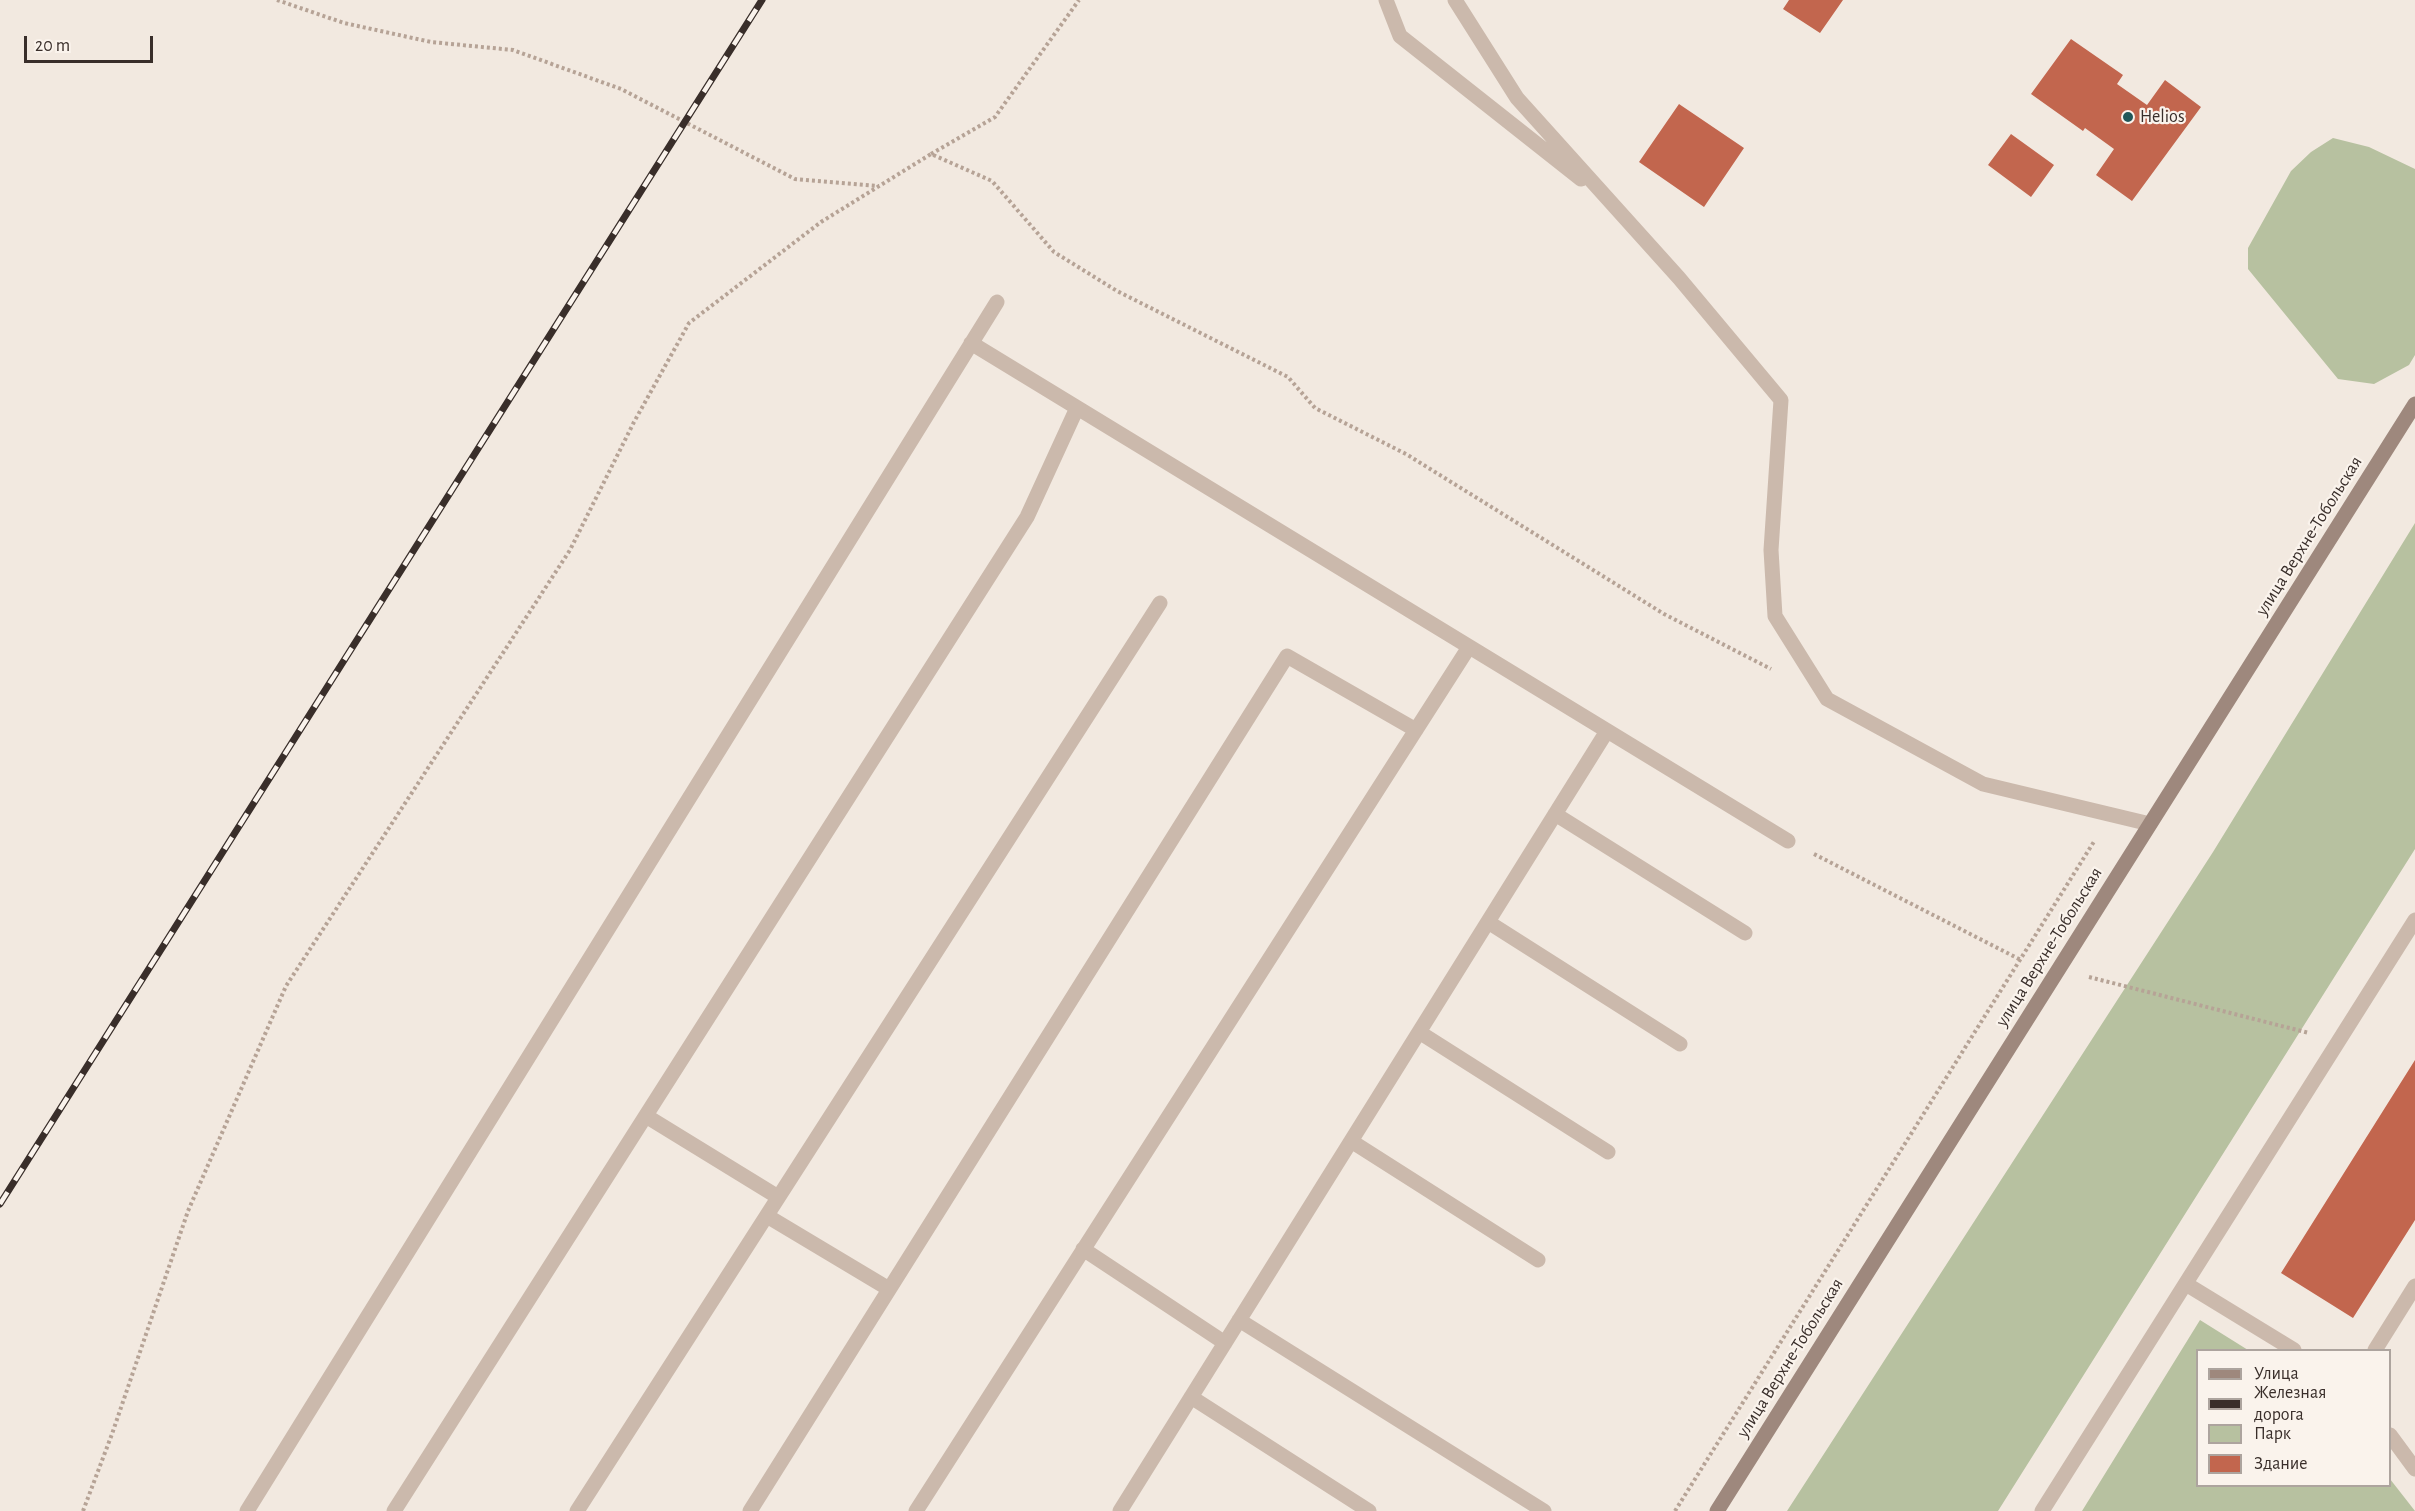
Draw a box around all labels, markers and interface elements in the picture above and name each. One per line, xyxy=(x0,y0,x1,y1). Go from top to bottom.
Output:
scale bar xyxy=(27,24,156,62)
text: 20 m xyxy=(35,37,70,55)
place label: Helios xyxy=(2140,106,2185,128)
marker: Helios xyxy=(2121,110,2135,124)
street label: улица Верхне-Тобольская xyxy=(2251,452,2367,620)
street label: улица Верхне-Тобольская xyxy=(1991,863,2107,1031)
street label: улица Верхне-Тобольская xyxy=(1732,1274,1848,1442)
legend xyxy=(2196,1349,2391,1487)
text: Улица xyxy=(2254,1365,2299,1383)
text: Железная дорога xyxy=(2254,1384,2326,1424)
text: Парк xyxy=(2254,1425,2291,1443)
text: Здание xyxy=(2254,1455,2308,1473)

